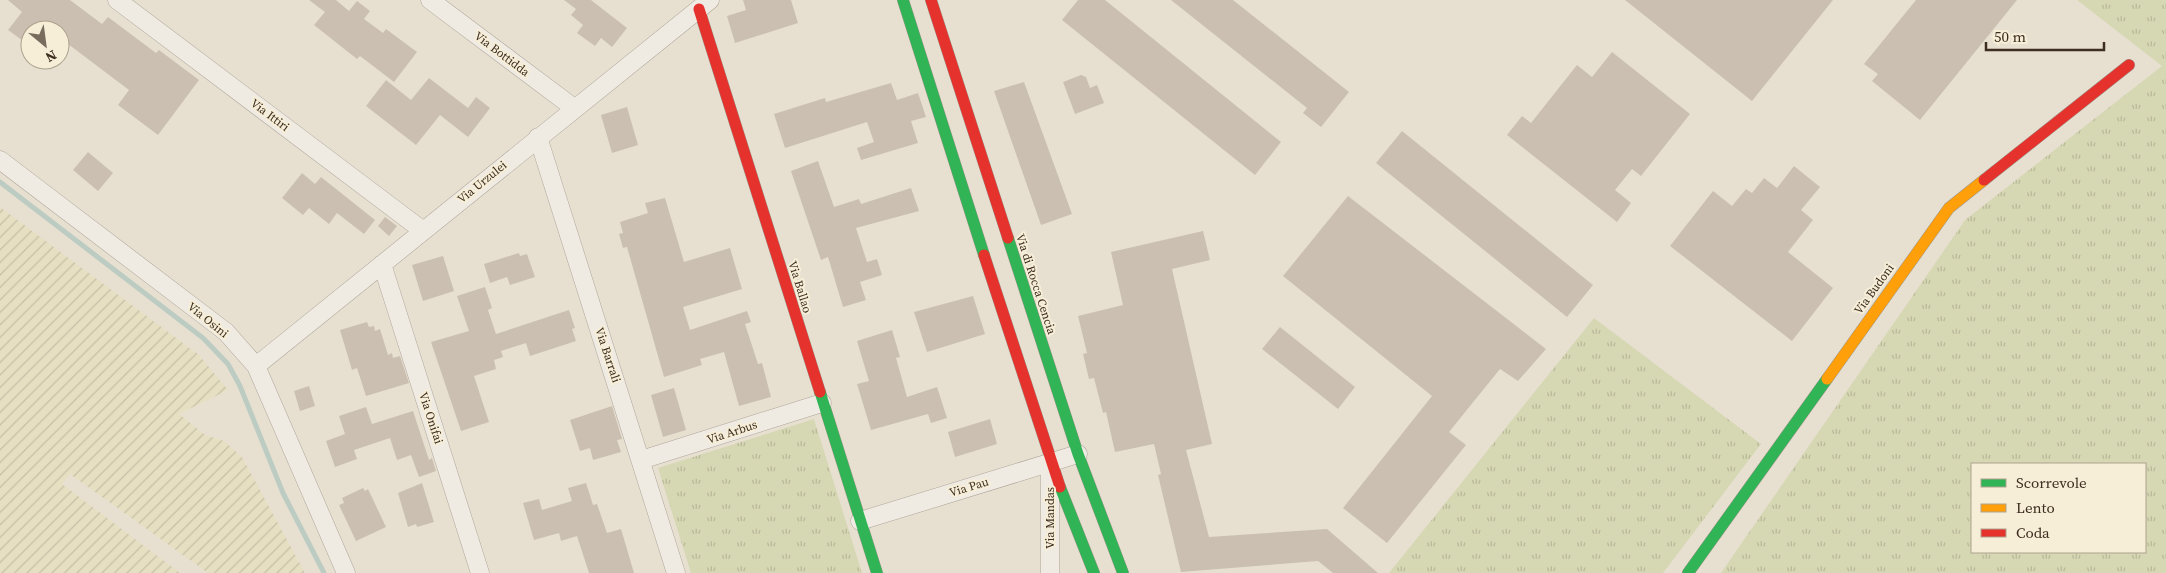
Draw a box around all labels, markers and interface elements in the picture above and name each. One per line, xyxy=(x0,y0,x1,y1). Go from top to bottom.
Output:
north arrow xyxy=(20,20,70,70)
scale bar xyxy=(1986,20,2104,52)
text: 50 m xyxy=(1994,26,2026,47)
street label: Via Bottidda xyxy=(471,28,534,81)
text: N xyxy=(42,45,61,68)
street label: Via Ittiri xyxy=(247,95,293,135)
street label: Via Urzulei xyxy=(454,157,510,207)
street label: Via di Rocca Cencia xyxy=(1012,232,1060,337)
street label: Via Ballao xyxy=(785,259,816,315)
street label: Via Budoni xyxy=(1850,260,1898,317)
street label: Via Osini xyxy=(184,299,232,342)
street label: Via Barrali xyxy=(592,325,625,385)
street label: Via Onifai xyxy=(415,390,447,446)
street label: Via Arbus xyxy=(705,416,759,448)
legend xyxy=(1971,463,2146,553)
text: Scorrevole xyxy=(2016,472,2087,493)
street label: Via Pau xyxy=(947,473,991,501)
street label: Via Mandas xyxy=(1042,487,1058,549)
text: Lento xyxy=(2016,497,2055,518)
text: Coda xyxy=(2016,522,2050,543)

